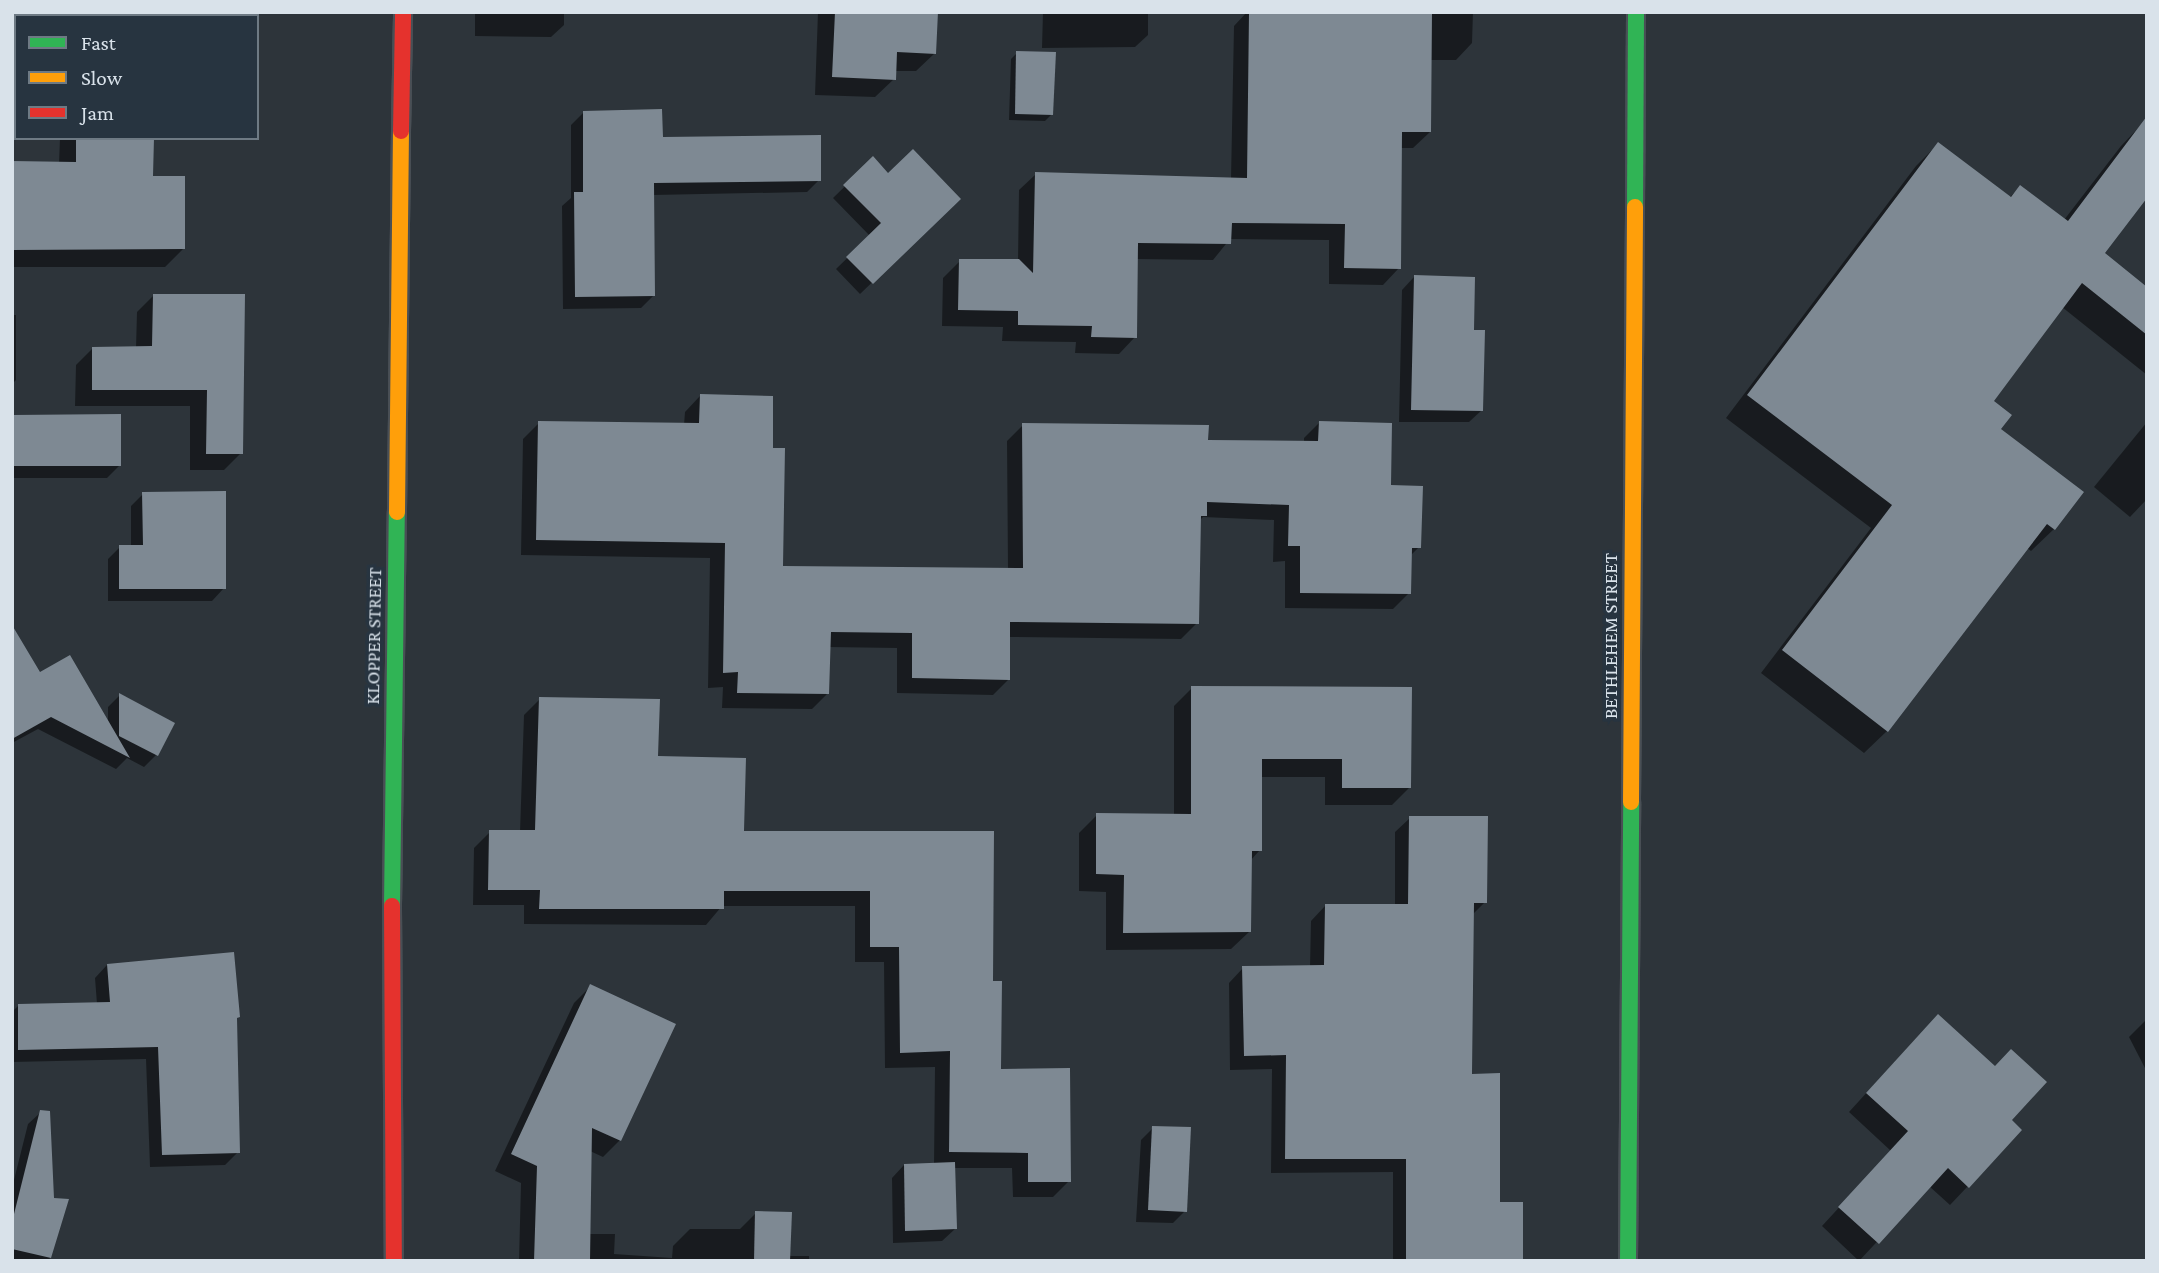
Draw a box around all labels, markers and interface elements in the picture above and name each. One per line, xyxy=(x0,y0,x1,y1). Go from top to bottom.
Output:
legend xyxy=(14,14,259,140)
text: Fast xyxy=(81,31,116,55)
text: Slow xyxy=(81,66,122,90)
text: Jam xyxy=(81,101,114,125)
street label: BETHLEHEM STREET xyxy=(1600,553,1622,719)
street label: KLOPPER STREET xyxy=(361,567,387,705)

